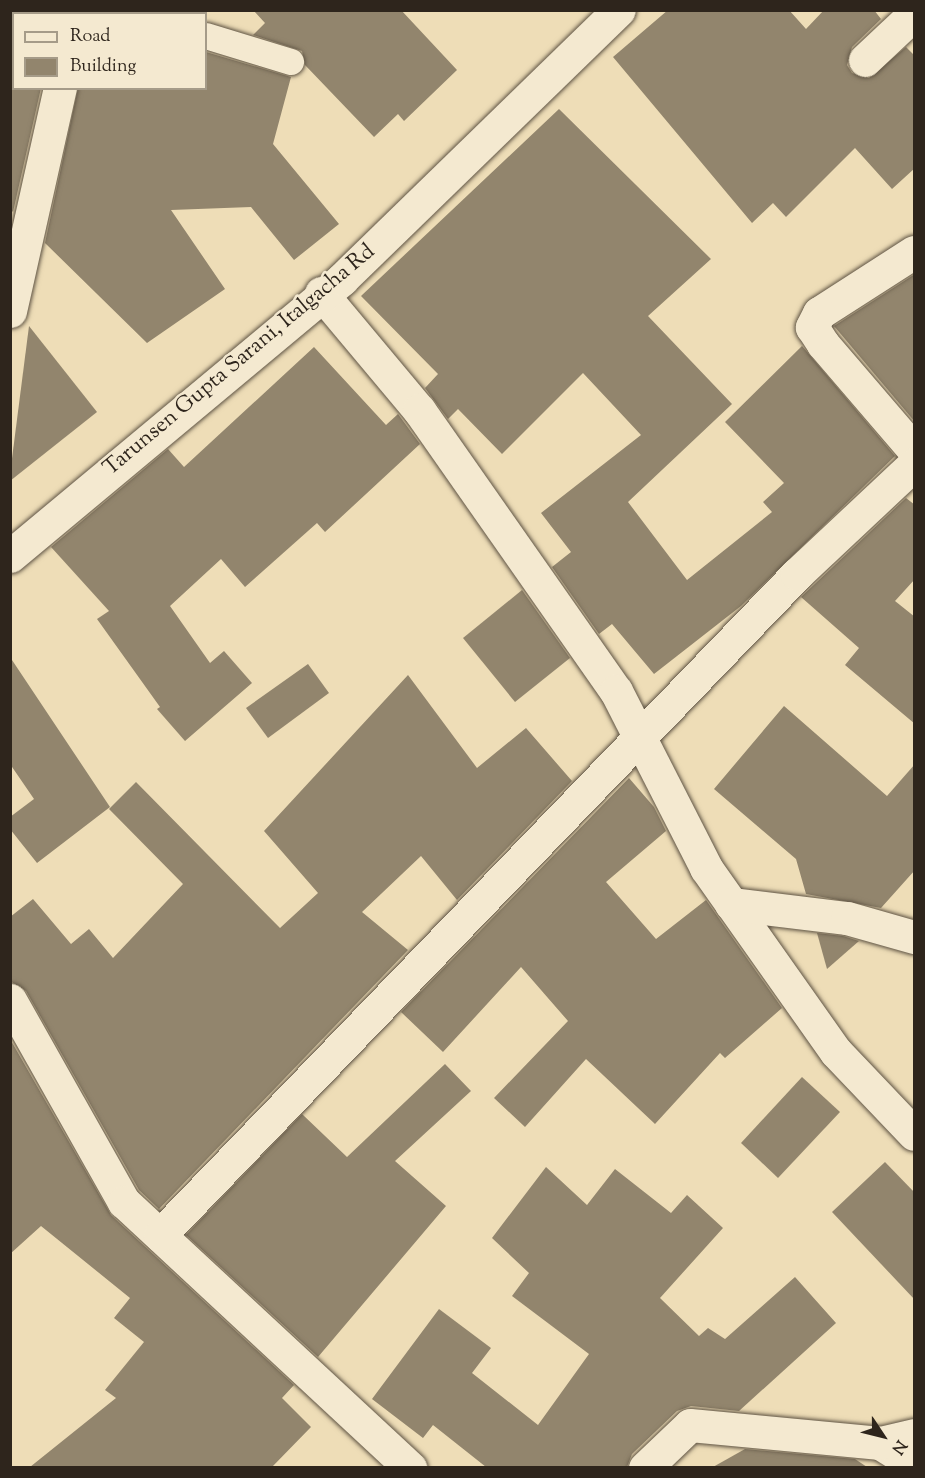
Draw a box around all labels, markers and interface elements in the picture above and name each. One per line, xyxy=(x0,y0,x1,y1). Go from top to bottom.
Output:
legend xyxy=(12,12,207,90)
text: Road xyxy=(70,24,110,50)
text: Building xyxy=(70,54,136,80)
street label: Tarunsen Gupta Sarani, Italgacha Rd xyxy=(99,240,381,482)
north arrow xyxy=(853,1406,913,1466)
text: N xyxy=(885,1435,911,1458)

